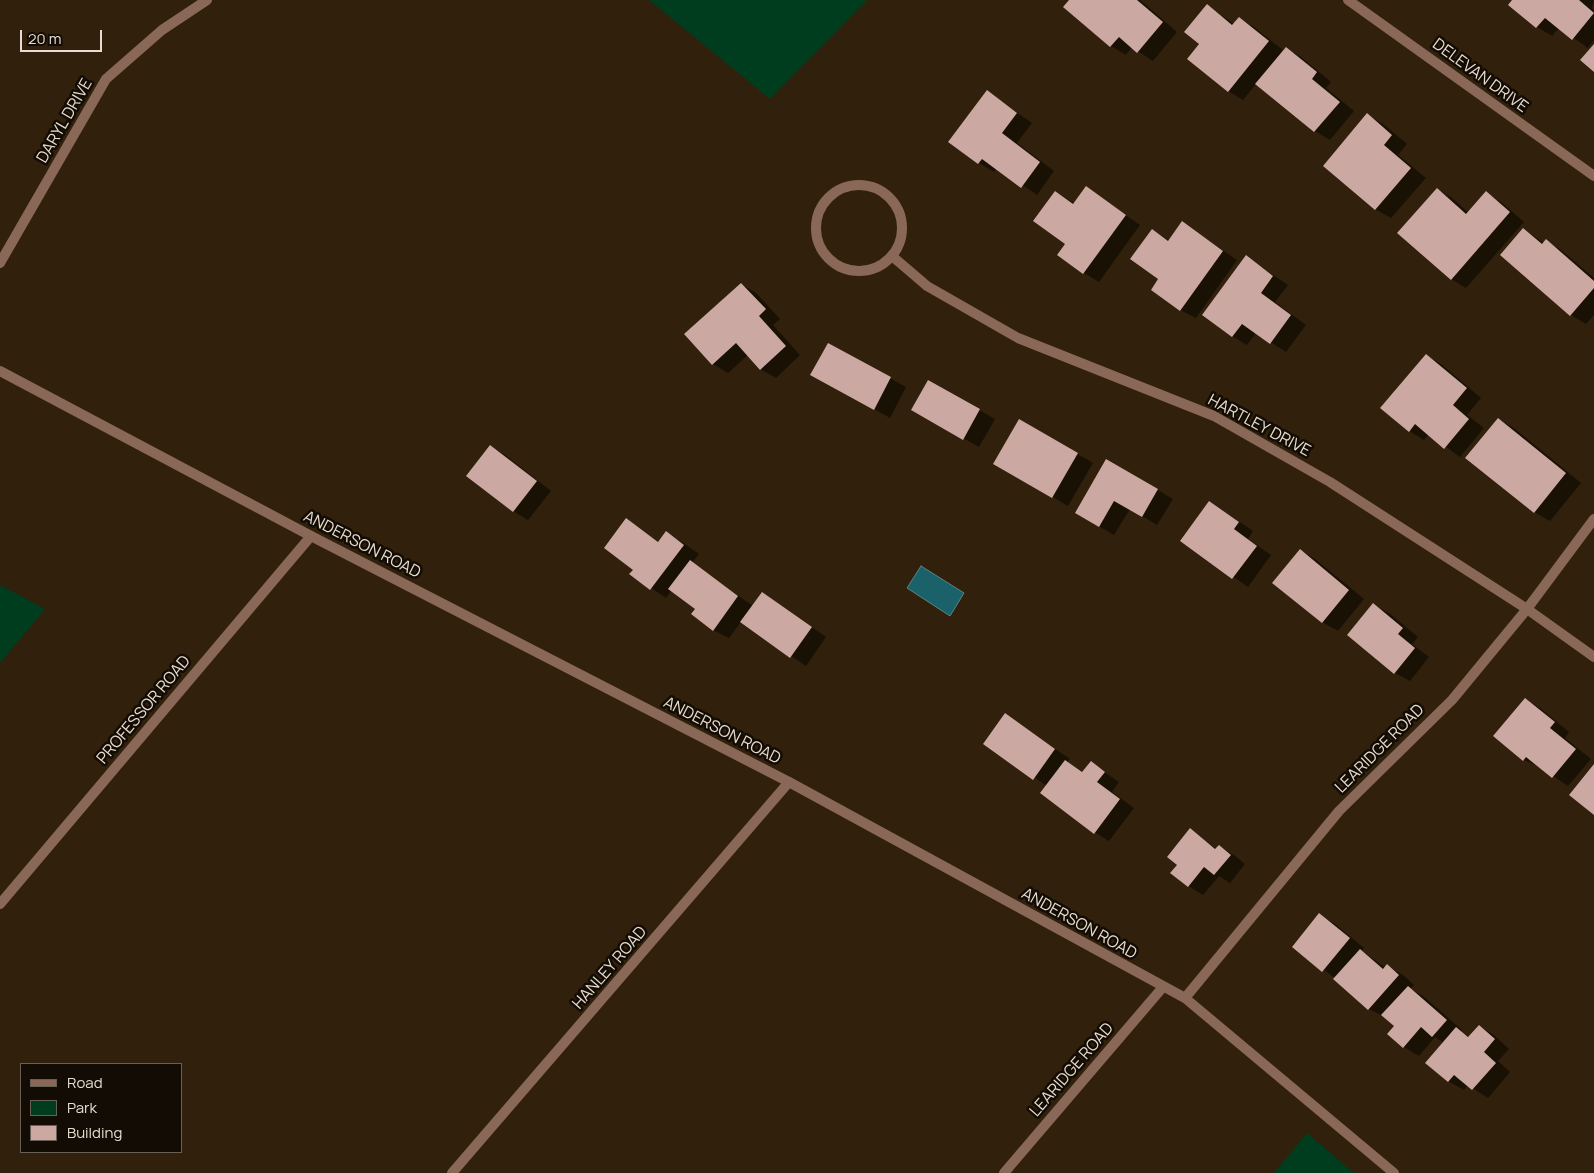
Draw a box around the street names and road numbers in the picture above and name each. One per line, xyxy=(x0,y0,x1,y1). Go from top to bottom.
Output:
street label: DELEVAN DRIVE xyxy=(1429,35,1531,117)
street label: DARYL DRIVE xyxy=(33,75,97,167)
street label: HARTLEY DRIVE xyxy=(1204,391,1314,461)
street label: ANDERSON ROAD xyxy=(300,507,424,583)
street label: PROFESSOR ROAD xyxy=(93,652,195,768)
street label: ANDERSON ROAD xyxy=(660,693,784,769)
street label: LEARIDGE ROAD xyxy=(1332,701,1428,797)
street label: ANDERSON ROAD xyxy=(1018,884,1140,964)
street label: HANLEY ROAD xyxy=(569,923,651,1013)
street label: LEARIDGE ROAD xyxy=(1026,1019,1118,1121)

